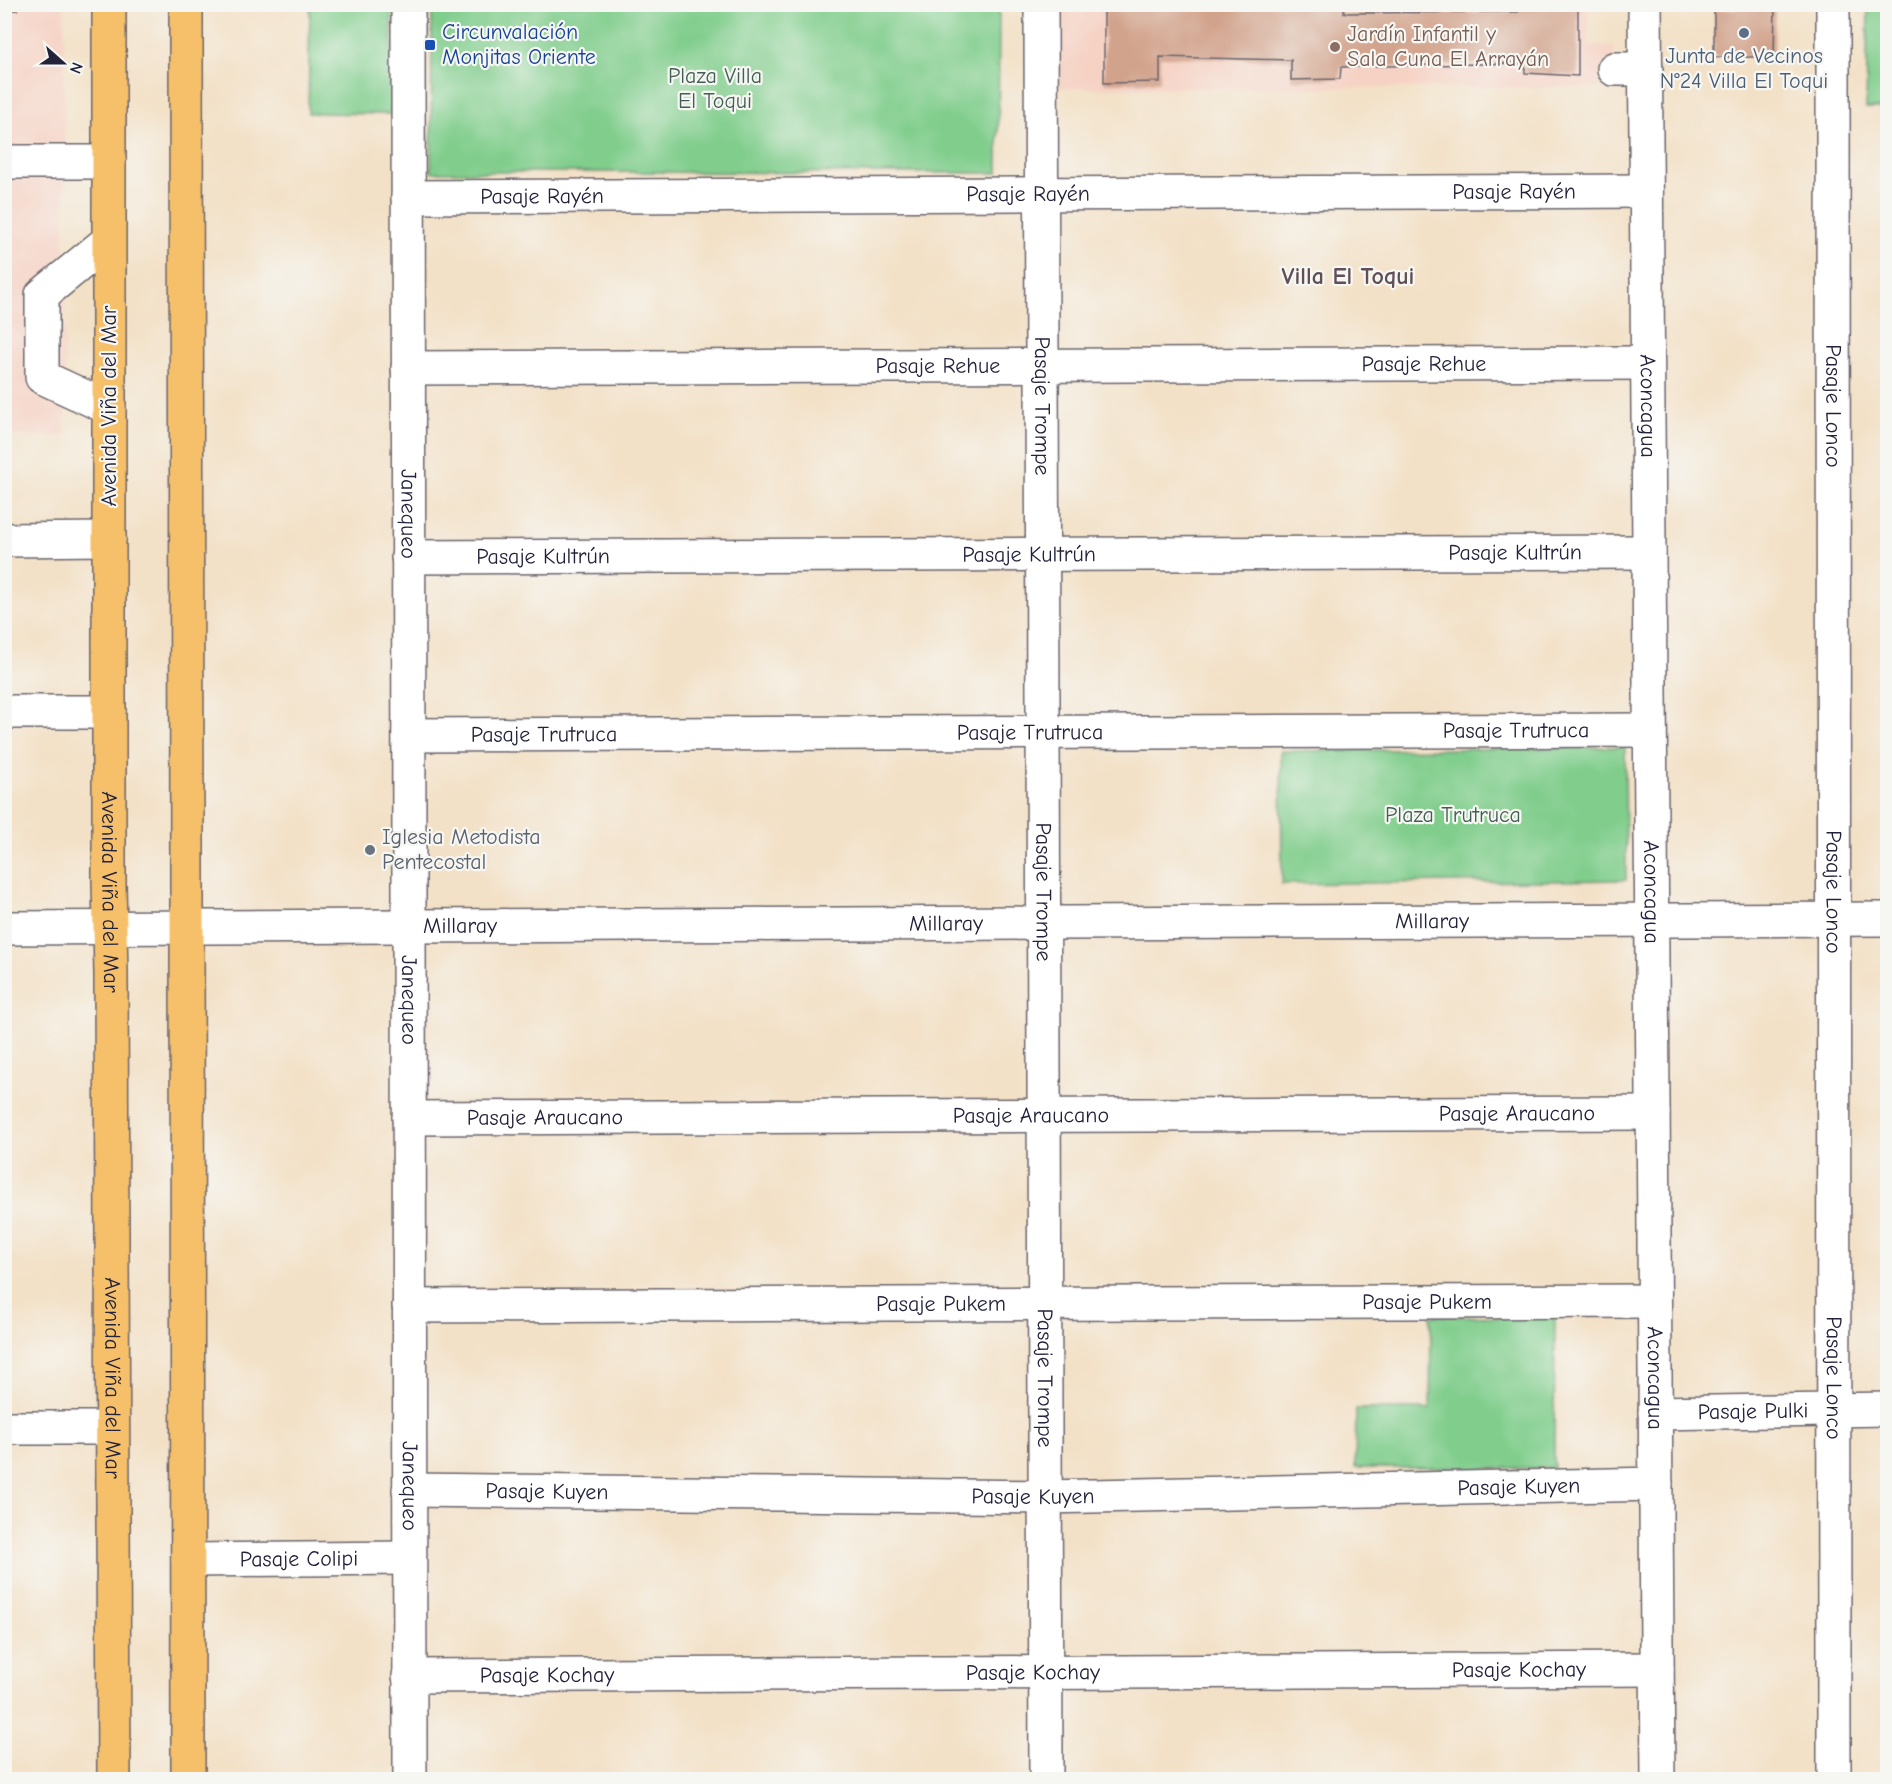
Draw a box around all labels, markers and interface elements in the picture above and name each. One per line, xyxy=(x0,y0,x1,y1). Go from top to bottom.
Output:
place label: Circunvalación Monjitas Oriente xyxy=(442,19,596,70)
place label: Jardín Infantil y Sala Cuna El Arrayán xyxy=(1347,21,1549,72)
marker: Junta de Vecinos N°24 Villa El Toqui xyxy=(1737,26,1751,40)
north arrow xyxy=(33,33,93,93)
marker: Circunvalación Monjitas Oriente xyxy=(423,38,437,52)
marker: Jardín Infantil y Sala Cuna El Arrayán xyxy=(1328,40,1342,54)
place label: Junta de Vecinos N°24 Villa El Toqui xyxy=(1660,43,1828,94)
text: N xyxy=(66,60,86,76)
park label: Plaza Villa El Toqui xyxy=(668,63,762,114)
street label: Pasaje Rayén xyxy=(1452,178,1576,205)
street label: Pasaje Rayén xyxy=(966,181,1090,207)
street label: Pasaje Rayén xyxy=(480,183,604,210)
district label: Villa El Toqui xyxy=(1282,262,1414,290)
street label: Avenida Viña del Mar xyxy=(96,305,122,507)
street label: Pasaje Trompe xyxy=(1029,336,1055,476)
street label: Pasaje Lonco xyxy=(1820,344,1846,468)
street label: Pasaje Rehue xyxy=(1362,351,1486,377)
street label: Pasaje Rehue xyxy=(876,353,1000,379)
street label: Aconcagua xyxy=(1635,354,1661,458)
street label: Janequeo xyxy=(396,469,422,559)
street label: Pasaje Kultrún xyxy=(1448,539,1582,566)
street label: Pasaje Kultrún xyxy=(962,541,1096,568)
street label: Pasaje Kultrún xyxy=(476,543,610,570)
street label: Pasaje Trutruca xyxy=(1443,717,1589,744)
street label: Pasaje Trutruca xyxy=(957,719,1103,746)
street label: Pasaje Trutruca xyxy=(471,721,617,748)
street label: Avenida Viña del Mar xyxy=(96,791,124,993)
park label: Plaza Trutruca xyxy=(1385,802,1521,828)
street label: Pasaje Trompe xyxy=(1030,822,1057,962)
place label: Iglesia Metodista Pentecostal xyxy=(382,824,541,875)
street label: Pasaje Lonco xyxy=(1820,830,1847,954)
street label: Aconcagua xyxy=(1638,840,1665,944)
marker: Iglesia Metodista Pentecostal xyxy=(363,843,377,857)
street label: Millaray xyxy=(1395,908,1469,934)
street label: Millaray xyxy=(909,910,983,937)
street label: Millaray xyxy=(423,913,497,939)
street label: Janequeo xyxy=(396,955,422,1045)
street label: Pasaje Araucano xyxy=(1439,1100,1595,1127)
street label: Pasaje Araucano xyxy=(953,1102,1109,1129)
street label: Pasaje Araucano xyxy=(467,1104,623,1131)
street label: Avenida Viña del Mar xyxy=(99,1277,126,1479)
street label: Pasaje Pukem xyxy=(1362,1289,1492,1315)
street label: Pasaje Pukem xyxy=(876,1291,1006,1317)
street label: Pasaje Trompe xyxy=(1032,1308,1058,1448)
street label: Pasaje Lonco xyxy=(1821,1316,1847,1440)
street label: Aconcagua xyxy=(1642,1326,1668,1430)
street label: Pasaje Pulki xyxy=(1697,1397,1809,1425)
street label: Janequeo xyxy=(397,1441,423,1531)
street label: Pasaje Kuyen xyxy=(1457,1473,1581,1501)
street label: Pasaje Kuyen xyxy=(485,1478,609,1505)
street label: Pasaje Kuyen xyxy=(971,1483,1095,1510)
street label: Pasaje Colipi xyxy=(240,1545,358,1573)
street label: Pasaje Kochay xyxy=(1452,1656,1586,1683)
street label: Pasaje Kochay xyxy=(966,1659,1100,1686)
street label: Pasaje Kochay xyxy=(480,1662,614,1689)

